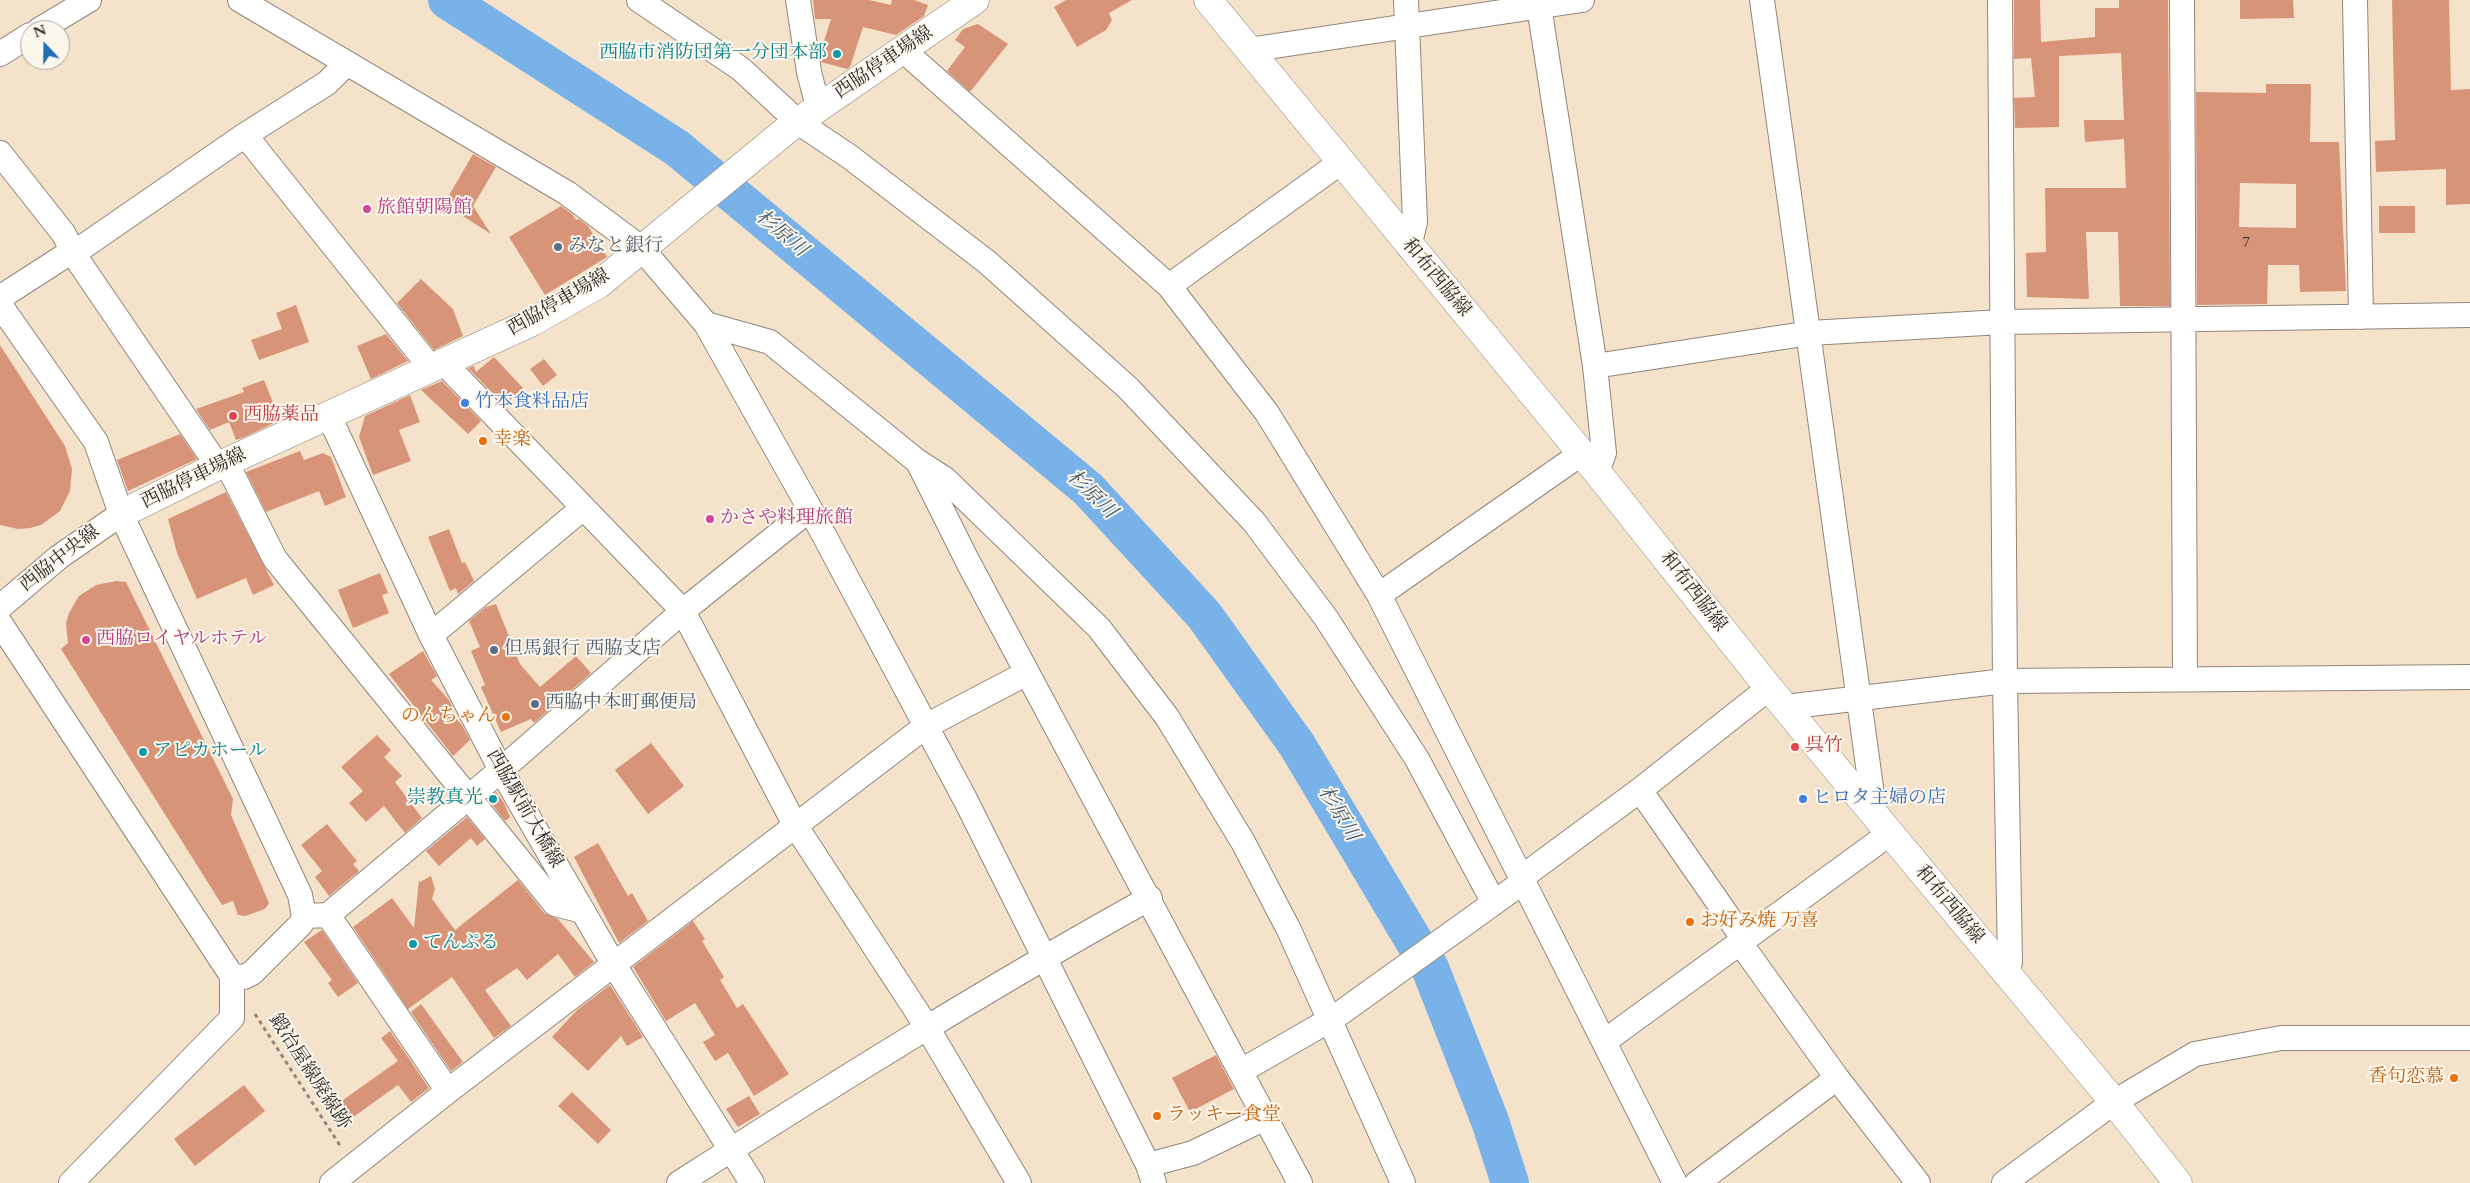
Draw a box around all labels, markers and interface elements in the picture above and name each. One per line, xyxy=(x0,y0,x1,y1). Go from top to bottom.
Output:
north arrow xyxy=(20,20,70,70)
text: N xyxy=(31,20,49,43)
street label: 西脇停車場線 xyxy=(830,22,938,104)
place label: 西脇市消防団第一分団本部 xyxy=(599,43,827,65)
marker: 西脇市消防団第一分団本部 xyxy=(831,48,843,60)
place label: 旅館朝陽館 xyxy=(377,198,472,220)
marker: 旅館朝陽館 xyxy=(361,203,373,215)
water label: 杉原川 xyxy=(750,206,812,262)
house number: 7 xyxy=(2242,233,2250,253)
street label: 和布西脇線 xyxy=(1397,234,1475,322)
place label: みなと銀行 xyxy=(568,236,663,258)
marker: みなと銀行 xyxy=(552,241,564,253)
street label: 西脇停車場線 xyxy=(504,265,614,341)
place label: 竹本食料品店 xyxy=(475,392,589,414)
marker: 竹本食料品店 xyxy=(459,397,471,409)
place label: 西脇薬品 xyxy=(243,405,319,427)
marker: 西脇薬品 xyxy=(227,410,239,422)
place label: 幸楽 xyxy=(493,430,531,452)
marker: 幸楽 xyxy=(477,435,489,447)
street label: 西脇停車場線 xyxy=(138,444,250,514)
water label: 杉原川 xyxy=(1061,466,1121,524)
place label: かさや料理旅館 xyxy=(720,508,853,530)
marker: かさや料理旅館 xyxy=(704,513,716,525)
street label: 西脇中央線 xyxy=(16,521,104,597)
street label: 和布西脇線 xyxy=(1655,548,1731,636)
place label: 西脇ロイヤルホテル xyxy=(96,629,267,651)
marker: 西脇ロイヤルホテル xyxy=(80,634,92,646)
place label: 但馬銀行 西脇支店 xyxy=(504,639,661,661)
marker: 但馬銀行 西脇支店 xyxy=(488,644,500,656)
place label: 西脇中本町郵便局 xyxy=(545,693,697,715)
marker: 西脇中本町郵便局 xyxy=(529,698,541,710)
place label: のんちゃん xyxy=(401,706,496,728)
marker: のんちゃん xyxy=(500,711,512,723)
place label: 呉竹 xyxy=(1805,736,1843,758)
place label: アピカホール xyxy=(153,741,267,763)
marker: 呉竹 xyxy=(1789,741,1801,753)
marker: アピカホール xyxy=(137,746,149,758)
street label: 西脇駅前大橋線 xyxy=(481,746,567,872)
water label: 杉原川 xyxy=(1312,782,1364,846)
place label: 崇教真光 xyxy=(407,788,483,810)
place label: ヒロタ主婦の店 xyxy=(1813,788,1946,810)
marker: 崇教真光 xyxy=(487,793,499,805)
marker: ヒロタ主婦の店 xyxy=(1797,793,1809,805)
street label: 和布西脇線 xyxy=(1910,861,1988,949)
place label: お好み焼 万喜 xyxy=(1700,911,1819,933)
marker: お好み焼 万喜 xyxy=(1684,916,1696,928)
place label: てんぷる xyxy=(423,933,499,955)
marker: てんぷる xyxy=(407,938,419,950)
street label: 鍛冶屋線廃線跡 xyxy=(263,1010,355,1134)
place label: 香句恋慕 xyxy=(2368,1067,2444,1089)
marker: 香句恋慕 xyxy=(2448,1072,2460,1084)
place label: ラッキー食堂 xyxy=(1167,1105,1281,1127)
marker: ラッキー食堂 xyxy=(1151,1110,1163,1122)

